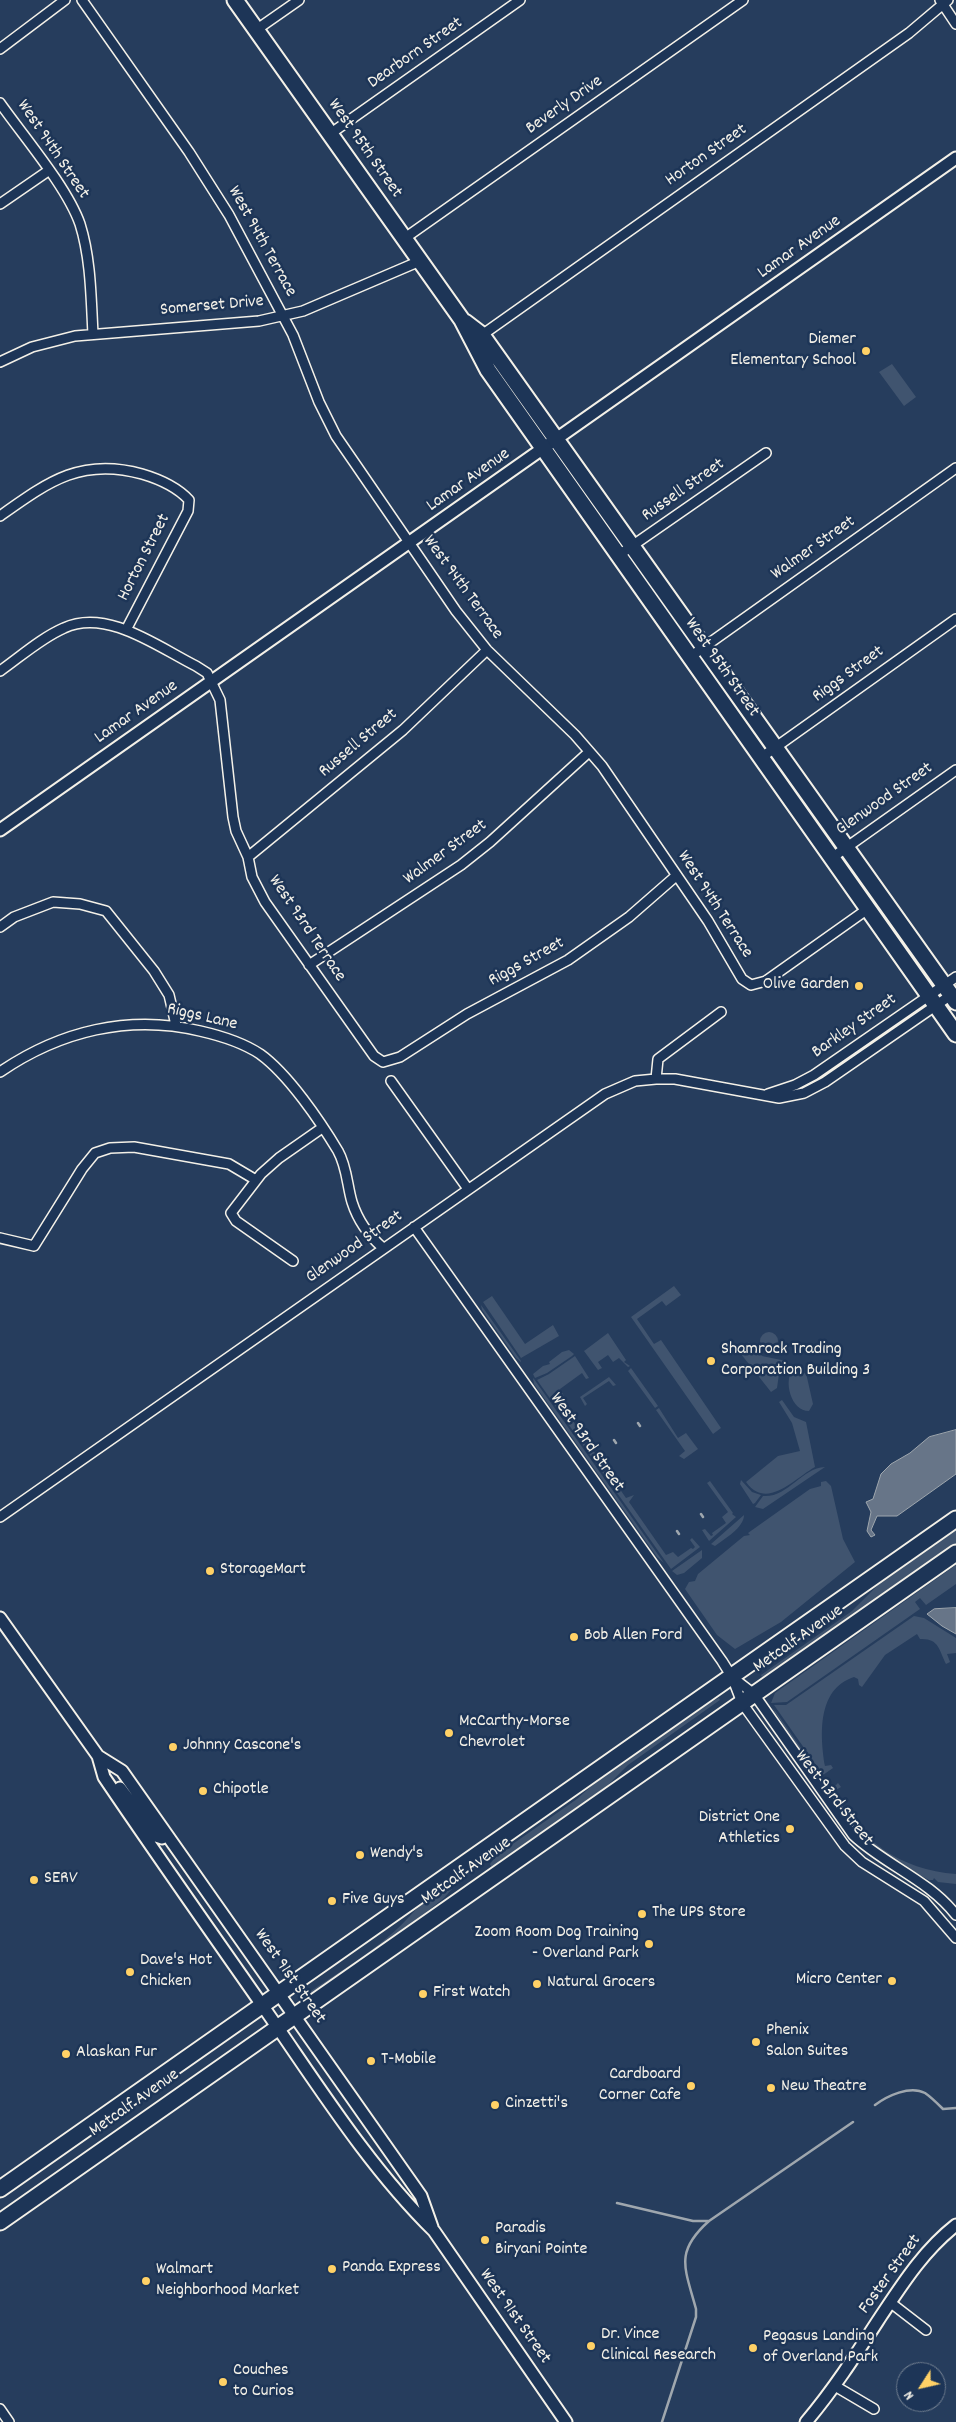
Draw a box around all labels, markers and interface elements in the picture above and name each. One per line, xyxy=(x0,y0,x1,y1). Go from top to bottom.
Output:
street label: Dearborn Street xyxy=(364,13,468,95)
street label: Beverly Drive xyxy=(522,72,608,140)
street label: West 95th Street xyxy=(322,95,406,203)
street label: West 94th Street xyxy=(11,96,93,204)
street label: Horton Street xyxy=(662,120,752,192)
street label: West 94th Terrace xyxy=(222,183,300,301)
street label: Lamar Avenue xyxy=(754,211,846,285)
street label: Somerset Drive xyxy=(159,292,265,322)
place label: Diemer Elementary School xyxy=(730,330,856,372)
marker: Diemer Elementary School xyxy=(860,345,872,357)
street label: Lamar Avenue xyxy=(423,444,515,518)
street label: Russell Street xyxy=(638,455,730,527)
street label: Horton Street xyxy=(114,511,176,605)
street label: Walmer Street xyxy=(768,512,860,586)
street label: West 94th Terrace xyxy=(417,532,507,644)
street label: West 95th Street xyxy=(679,614,763,722)
street label: Riggs Street xyxy=(809,642,889,708)
street label: Lamar Avenue xyxy=(91,676,183,750)
street label: Russell Street xyxy=(315,705,403,783)
street label: Glenwood Street xyxy=(832,759,938,841)
street label: Walmer Street xyxy=(400,815,492,891)
street label: West 94th Terrace xyxy=(671,847,757,963)
street label: West 93rd Terrace xyxy=(262,871,350,987)
street label: Riggs Street xyxy=(485,933,569,993)
place label: Olive Garden xyxy=(763,975,849,997)
marker: Olive Garden xyxy=(853,980,865,992)
street label: Barkley Street xyxy=(809,990,901,1064)
street label: Riggs Lane xyxy=(165,999,239,1037)
street label: Glenwood Street xyxy=(302,1207,408,1289)
place label: Shamrock Trading Corporation Building 3 xyxy=(721,1340,870,1382)
marker: Shamrock Trading Corporation Building 3 xyxy=(705,1355,717,1367)
street label: West 93rd Street xyxy=(544,1389,628,1497)
place label: StorageMart xyxy=(220,1560,306,1582)
marker: StorageMart xyxy=(204,1565,216,1577)
street label: Metcalf Avenue xyxy=(750,1601,848,1679)
place label: Bob Allen Ford xyxy=(584,1626,682,1648)
marker: Bob Allen Ford xyxy=(568,1631,580,1643)
place label: McCarthy-Morse Chevrolet xyxy=(459,1712,570,1755)
marker: McCarthy-Morse Chevrolet xyxy=(443,1727,455,1739)
place label: Johnny Cascone's xyxy=(183,1736,301,1758)
marker: Johnny Cascone's xyxy=(167,1741,179,1753)
street label: West 93rd Street xyxy=(789,1747,877,1851)
place label: Chipotle xyxy=(213,1780,269,1802)
marker: Chipotle xyxy=(197,1785,209,1797)
place label: District One Athletics xyxy=(699,1808,780,1850)
marker: District One Athletics xyxy=(784,1823,796,1835)
street label: Metcalf Avenue xyxy=(418,1833,516,1911)
place label: Wendy's xyxy=(370,1844,423,1866)
marker: Wendy's xyxy=(354,1849,366,1861)
place label: SERV xyxy=(44,1869,78,1891)
marker: SERV xyxy=(28,1874,40,1886)
place label: Five Guys xyxy=(342,1890,405,1912)
marker: Five Guys xyxy=(326,1895,338,1907)
place label: The UPS Store xyxy=(652,1903,746,1925)
marker: The UPS Store xyxy=(636,1908,648,1920)
place label: Zoom Room Dog Training - Overland Park xyxy=(475,1923,639,1966)
street label: West 91st Street xyxy=(248,1925,330,2029)
marker: Zoom Room Dog Training - Overland Park xyxy=(643,1938,655,1950)
place label: Dave's Hot Chicken xyxy=(140,1951,212,1994)
marker: Dave's Hot Chicken xyxy=(124,1966,136,1978)
place label: Micro Center xyxy=(796,1970,882,1992)
place label: Natural Grocers xyxy=(547,1973,655,1995)
marker: Micro Center xyxy=(886,1975,898,1987)
marker: Natural Grocers xyxy=(531,1978,543,1990)
place label: First Watch xyxy=(433,1983,510,2005)
marker: First Watch xyxy=(417,1988,429,2000)
place label: Phenix Salon Suites xyxy=(766,2021,848,2064)
marker: Phenix Salon Suites xyxy=(750,2036,762,2048)
place label: Alaskan Fur xyxy=(76,2043,157,2065)
marker: Alaskan Fur xyxy=(60,2048,72,2060)
place label: T-Mobile xyxy=(381,2050,436,2072)
marker: T-Mobile xyxy=(365,2055,377,2067)
street label: Metcalf Avenue xyxy=(86,2065,184,2143)
place label: Cardboard Corner Cafe xyxy=(599,2065,681,2108)
place label: New Theatre xyxy=(781,2077,867,2099)
marker: Cardboard Corner Cafe xyxy=(685,2080,697,2092)
marker: New Theatre xyxy=(765,2082,777,2094)
place label: Cinzetti's xyxy=(505,2094,568,2116)
marker: Cinzetti's xyxy=(489,2099,501,2111)
place label: Paradis Biryani Pointe xyxy=(495,2219,587,2262)
street label: Foster Street xyxy=(855,2231,927,2319)
marker: Paradis Biryani Pointe xyxy=(479,2234,491,2246)
place label: Panda Express xyxy=(342,2258,441,2280)
place label: Walmart Neighborhood Market xyxy=(156,2260,299,2302)
marker: Panda Express xyxy=(326,2263,338,2275)
street label: West 91st Street xyxy=(473,2265,555,2369)
marker: Walmart Neighborhood Market xyxy=(140,2275,152,2287)
place label: Dr. Vince Clinical Research xyxy=(601,2325,716,2368)
place label: Pegasus Landing of Overland Park xyxy=(763,2327,878,2370)
marker: Dr. Vince Clinical Research xyxy=(585,2340,597,2352)
marker: Pegasus Landing of Overland Park xyxy=(747,2342,759,2354)
place label: Couches to Curios xyxy=(233,2361,294,2404)
north arrow xyxy=(896,2362,946,2412)
marker: Couches to Curios xyxy=(217,2376,229,2388)
text: N xyxy=(899,2386,920,2404)

